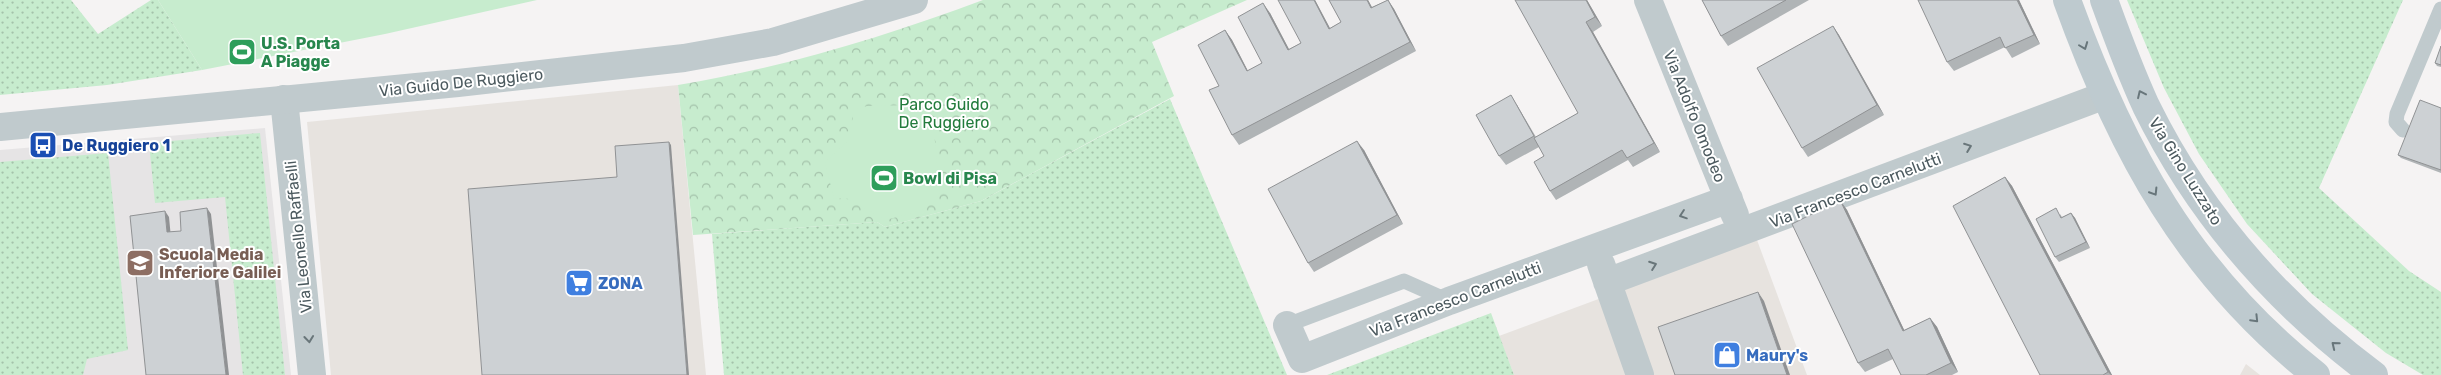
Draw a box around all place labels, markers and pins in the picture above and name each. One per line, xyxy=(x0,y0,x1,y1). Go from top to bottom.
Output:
place label: U.S. Porta A Piagge xyxy=(261,34,340,71)
sports icon: U.S. Porta A Piagge xyxy=(227,37,257,67)
bus stop icon: De Ruggiero 1 xyxy=(28,130,58,160)
place label: De Ruggiero 1 xyxy=(62,136,170,155)
sports icon: Bowl di Pisa xyxy=(869,163,899,193)
place label: Bowl di Pisa xyxy=(903,169,997,188)
place label: Scuola Media Inferiore Galilei xyxy=(159,245,281,282)
school or university icon: Scuola Media Inferiore Galilei xyxy=(125,248,155,278)
supermarket icon: ZONA xyxy=(564,268,594,298)
place label: ZONA xyxy=(598,274,643,293)
shop icon: Maury's xyxy=(1712,340,1742,370)
place label: Maury's xyxy=(1746,346,1808,365)

